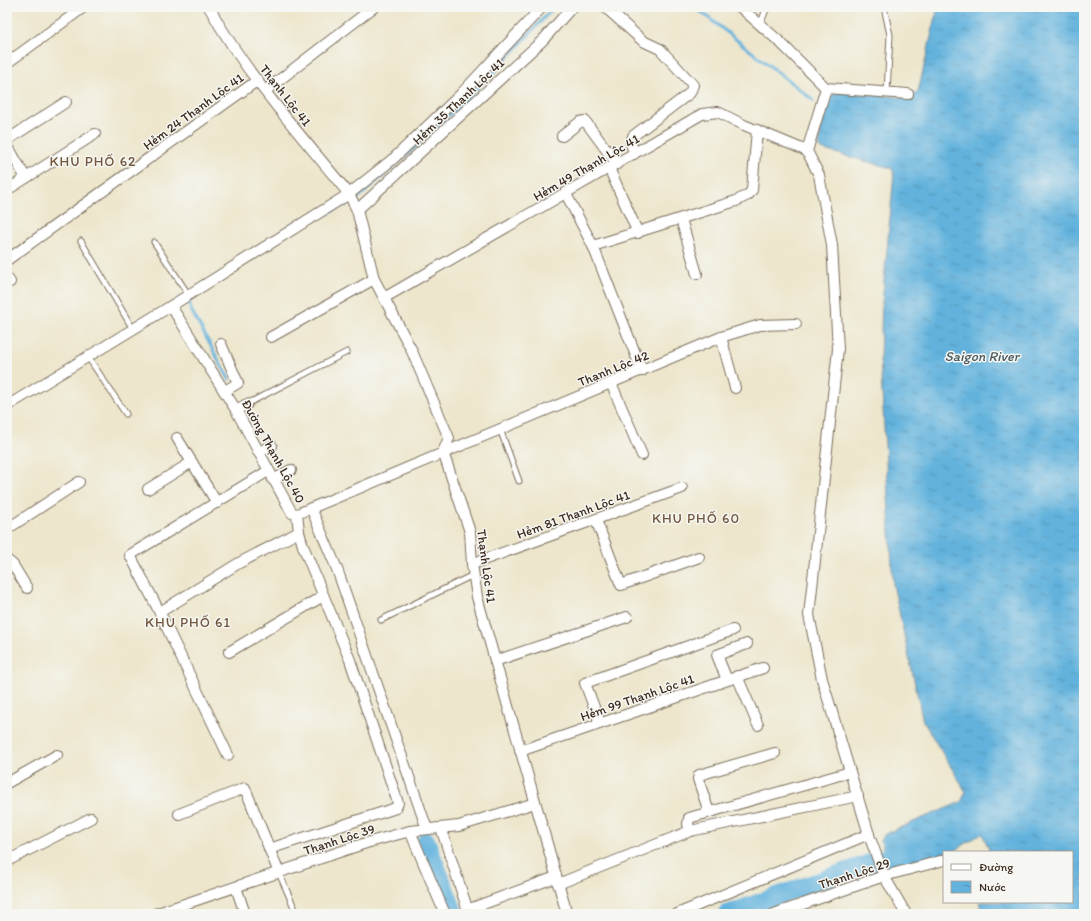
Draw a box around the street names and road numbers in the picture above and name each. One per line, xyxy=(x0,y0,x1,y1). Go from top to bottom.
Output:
street label: Hẻm 35 Thạnh Lộc 41 xyxy=(409,55,507,148)
street label: Thạnh Lộc 41 xyxy=(257,62,314,129)
street label: Hẻm 24 Thạnh Lộc 41 xyxy=(140,70,246,153)
street label: Hẻm 49 Thạnh Lộc 41 xyxy=(530,131,642,204)
street label: Thạnh Lộc 42 xyxy=(576,347,651,389)
street label: Đường Thạnh Lộc 40 xyxy=(239,397,308,506)
street label: Hẻm 81 Thạnh Lộc 41 xyxy=(515,487,632,542)
street label: Thạnh Lộc 41 xyxy=(474,528,499,604)
street label: Hẻm 99 Thạnh Lộc 41 xyxy=(578,671,696,724)
street label: Thạnh Lộc 39 xyxy=(302,821,377,858)
street label: Thạnh Lộc 29 xyxy=(817,855,892,892)

